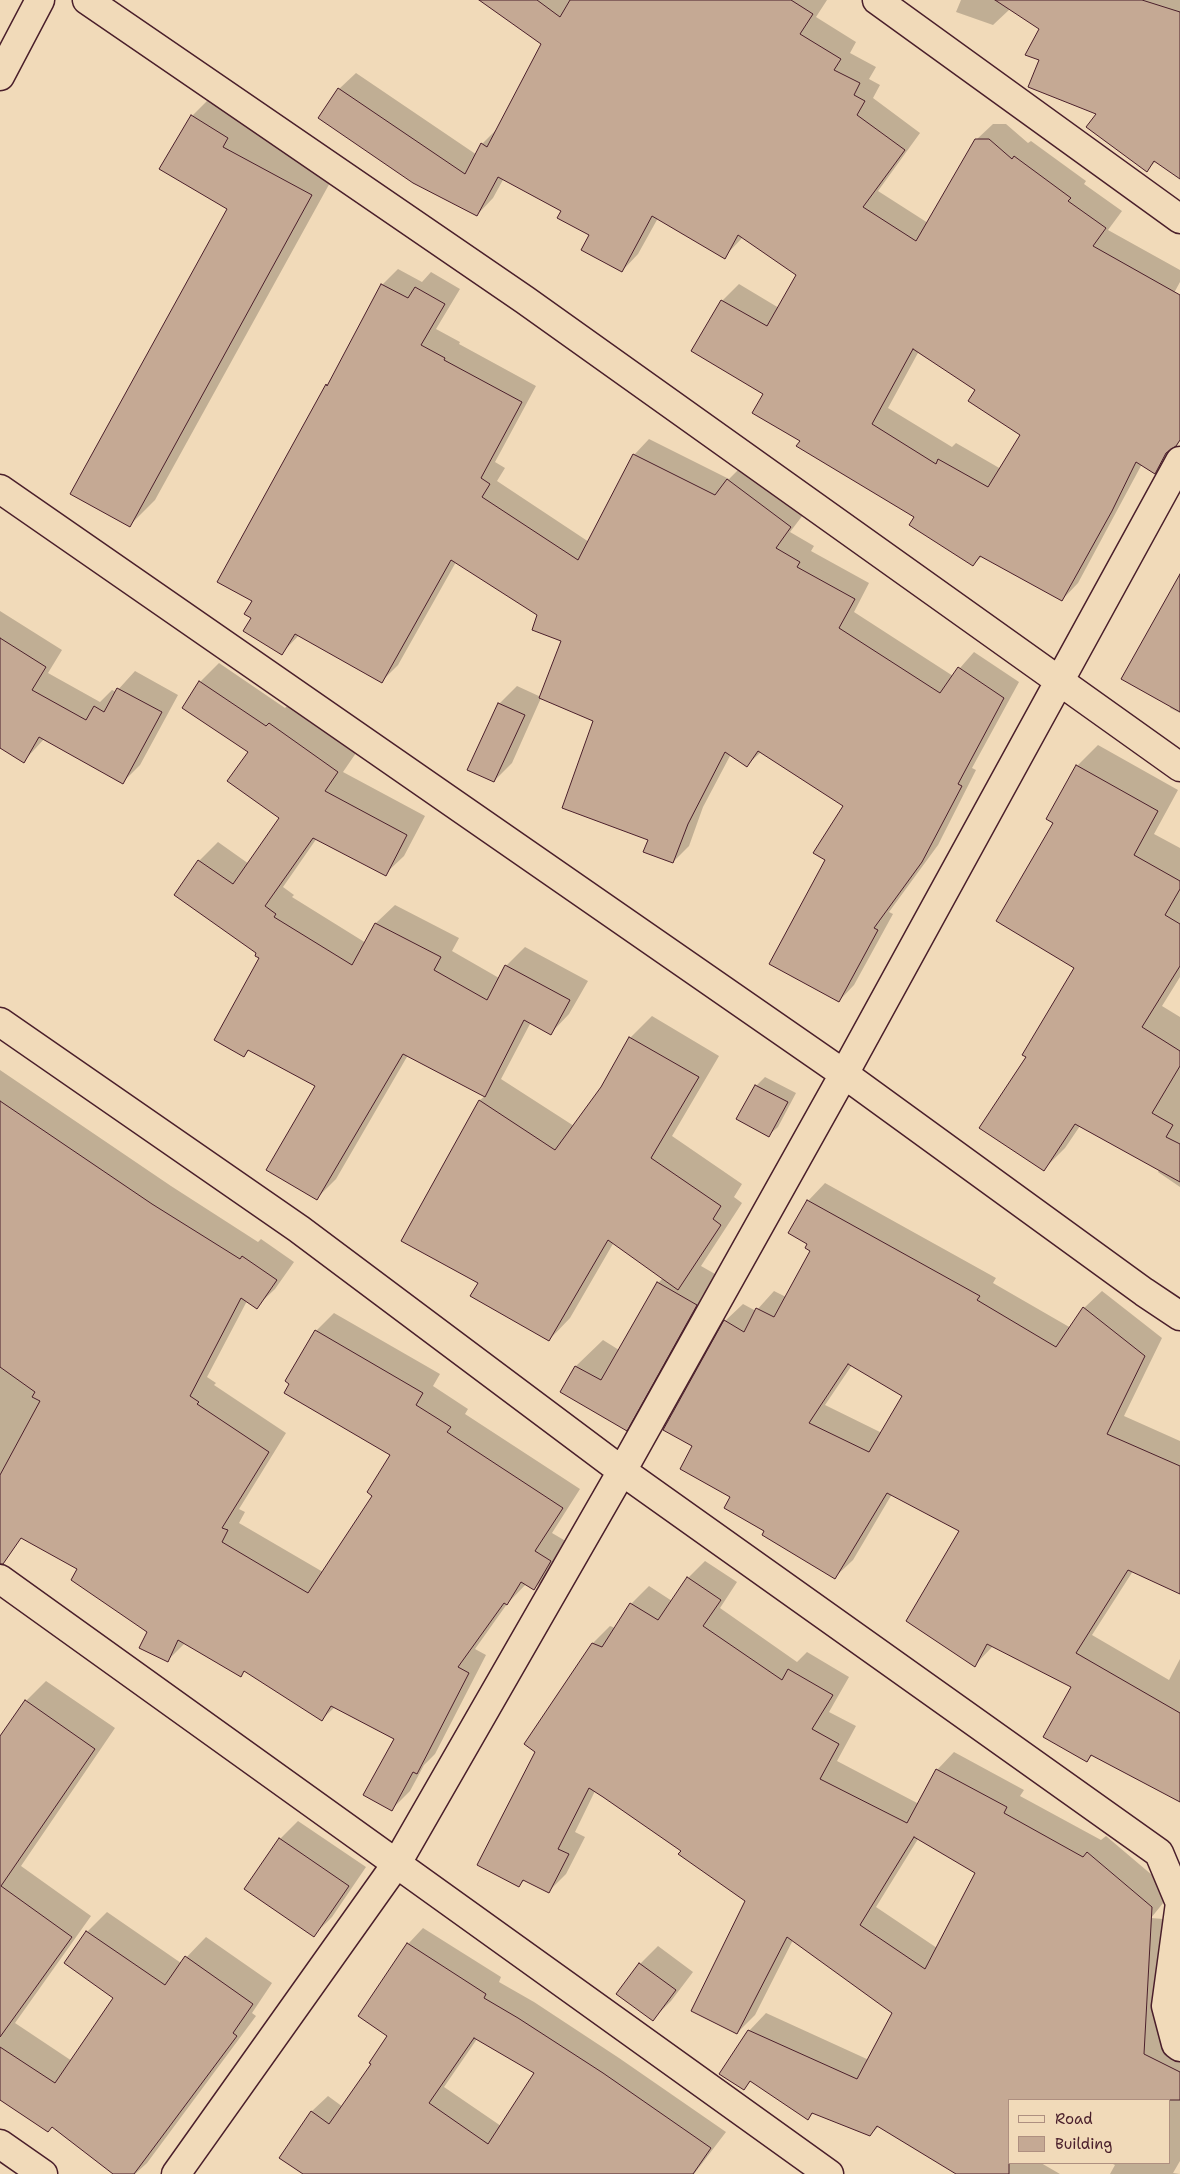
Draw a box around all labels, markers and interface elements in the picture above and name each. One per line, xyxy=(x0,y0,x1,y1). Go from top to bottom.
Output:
legend xyxy=(1008,2099,1170,2164)
text: Road xyxy=(1055,2109,1093,2129)
text: Building xyxy=(1055,2134,1112,2154)

